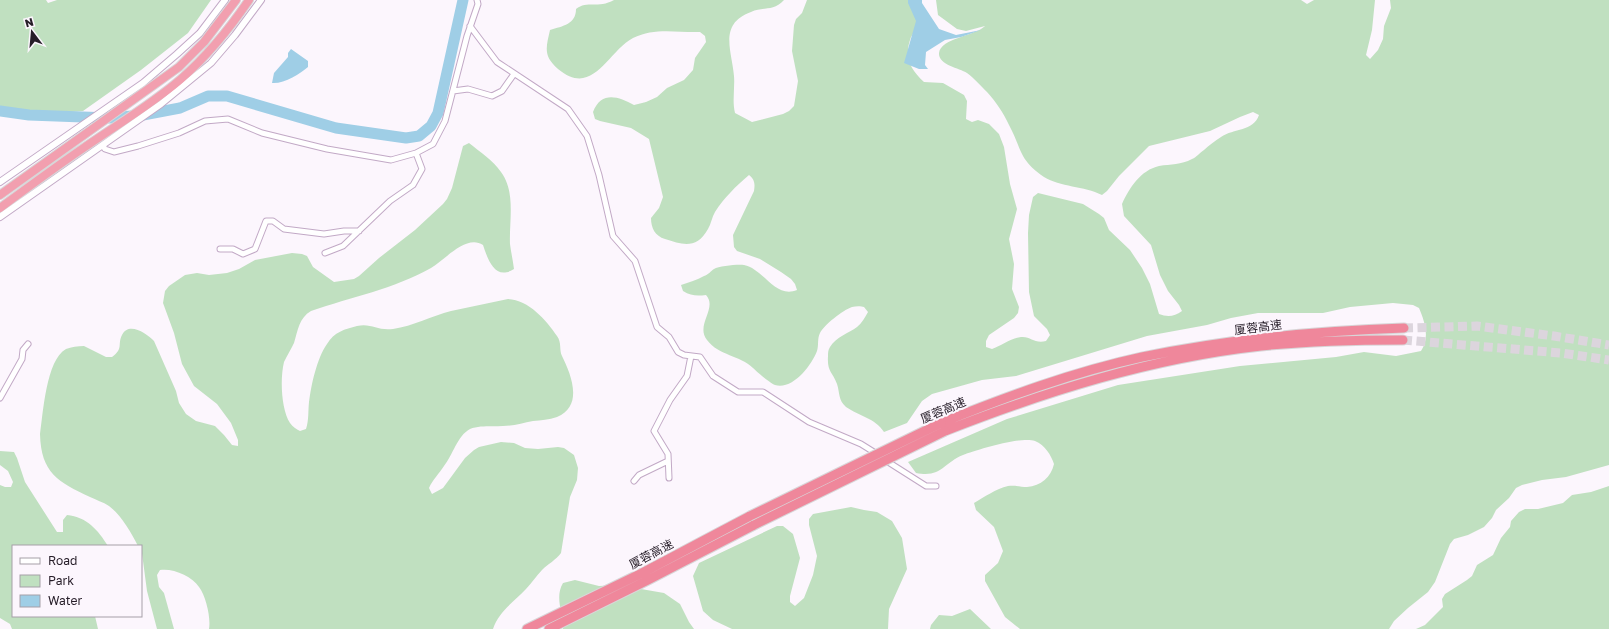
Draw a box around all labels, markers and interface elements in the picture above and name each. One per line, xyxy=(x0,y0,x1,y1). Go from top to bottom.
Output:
north arrow xyxy=(12,12,52,52)
text: N xyxy=(23,15,35,29)
street label: 厦蓉高速 xyxy=(1233,317,1283,337)
street label: 厦蓉高速 xyxy=(918,394,968,426)
street label: 厦蓉高速 xyxy=(626,536,676,572)
legend xyxy=(12,545,142,617)
text: Road xyxy=(48,553,77,568)
text: Park xyxy=(48,573,74,588)
text: Water xyxy=(48,593,82,608)

